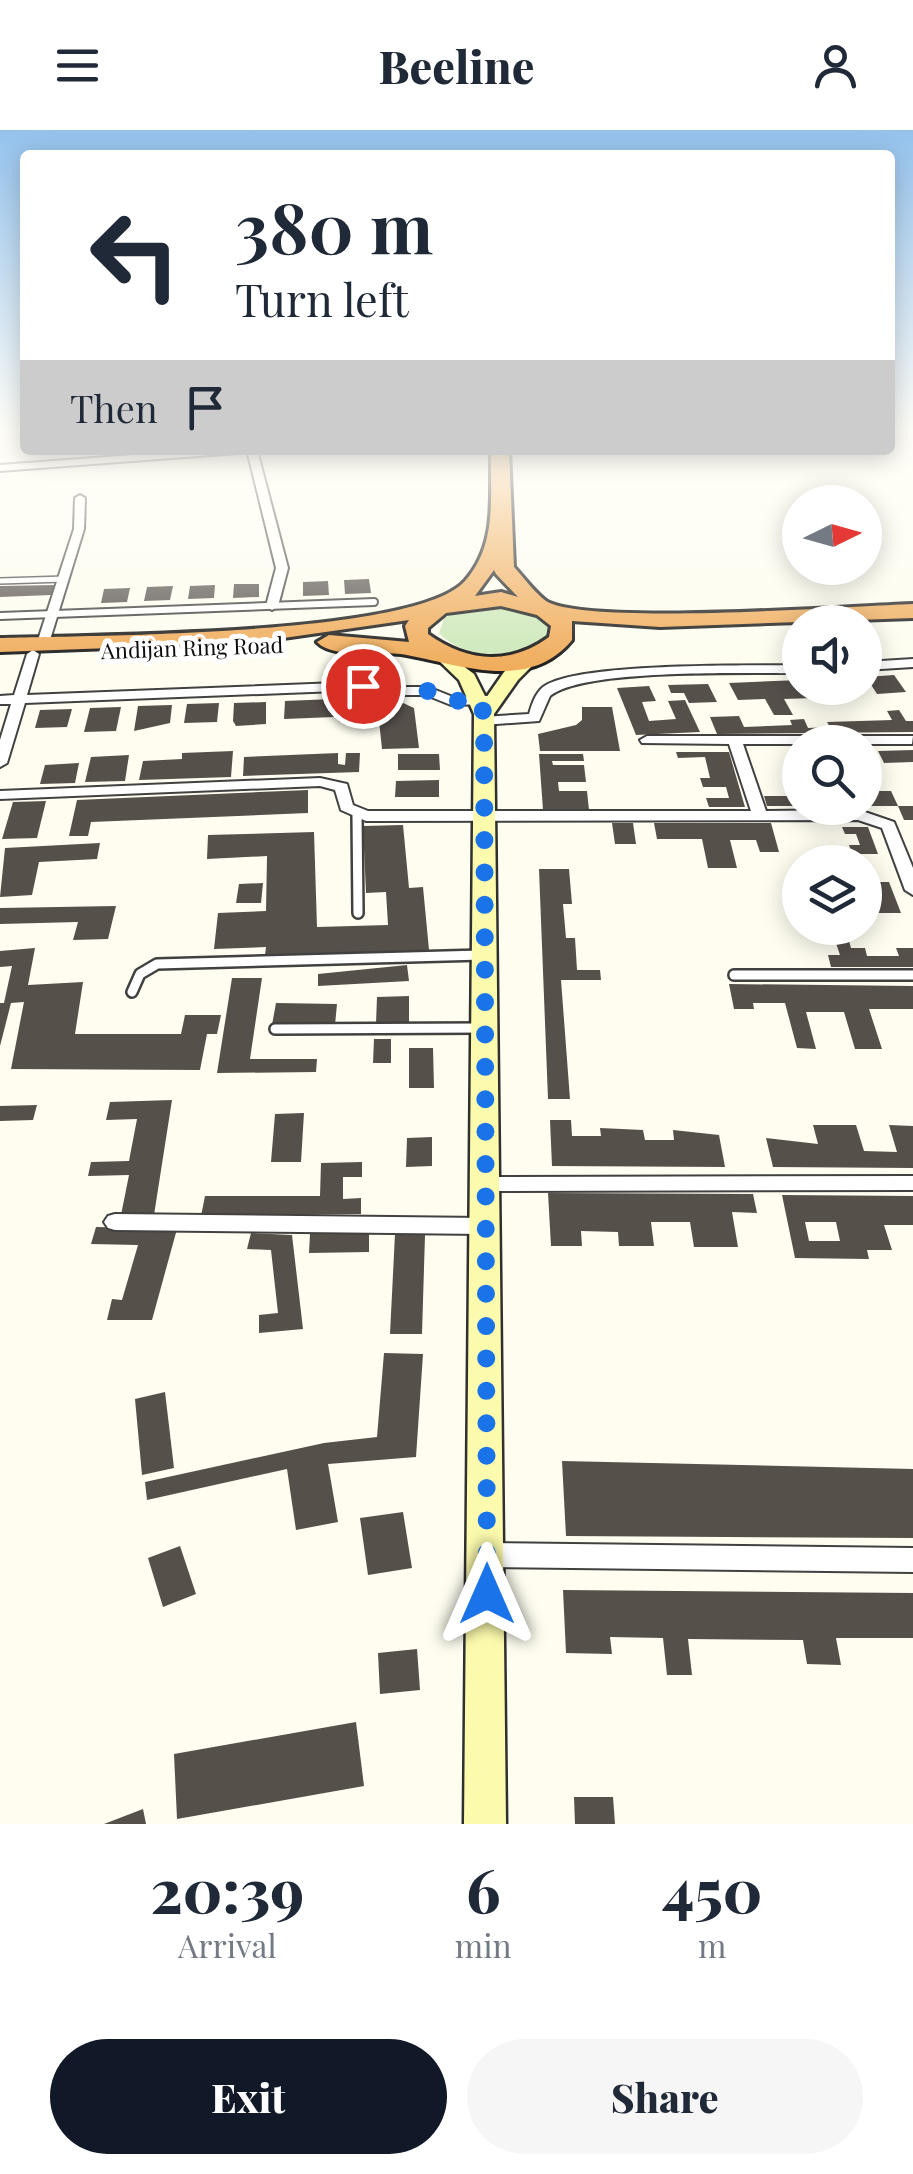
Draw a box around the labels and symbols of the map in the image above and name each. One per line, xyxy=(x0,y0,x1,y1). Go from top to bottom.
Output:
north arrow xyxy=(782,485,882,585)
street label: Andijan Ring Road xyxy=(99,629,284,665)
pin xyxy=(321,644,406,729)
position arrow xyxy=(435,1542,539,1646)

